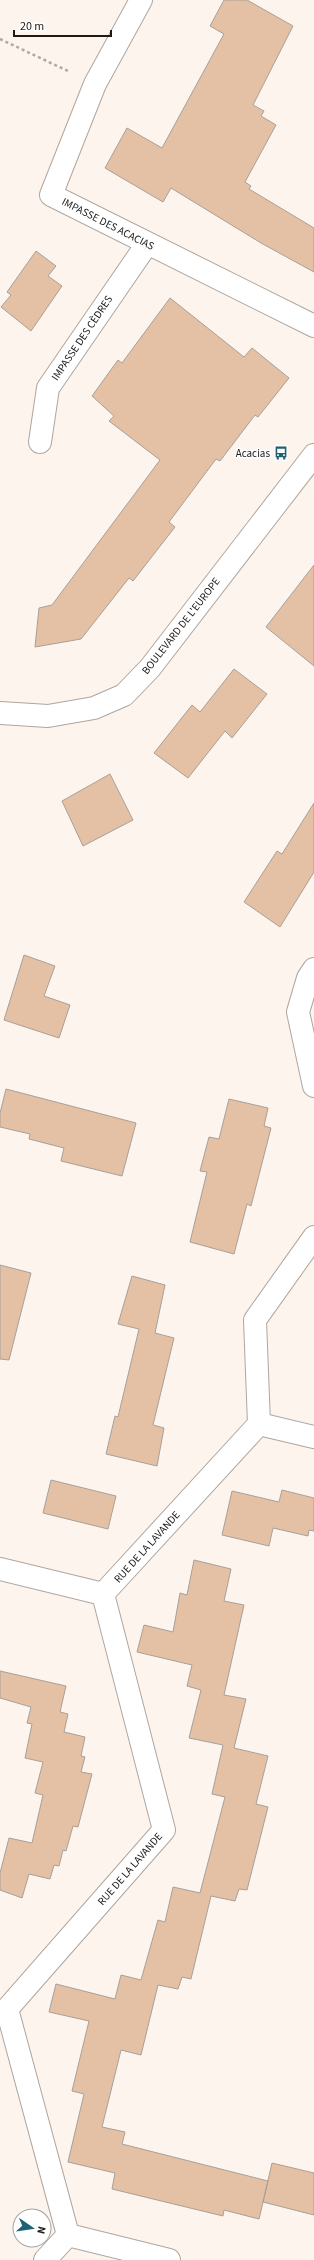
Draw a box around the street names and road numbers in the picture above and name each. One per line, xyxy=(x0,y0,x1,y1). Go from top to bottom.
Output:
street label: IMPASSE DES ACACIAS xyxy=(59,194,157,254)
street label: IMPASSE DES CÈDRES xyxy=(48,292,116,383)
street label: BOULEVARD DE L'EUROPE xyxy=(138,574,224,678)
street label: RUE DE LA LAVANDE xyxy=(111,1508,183,1586)
street label: RUE DE LA LAVANDE xyxy=(94,1829,166,1909)

